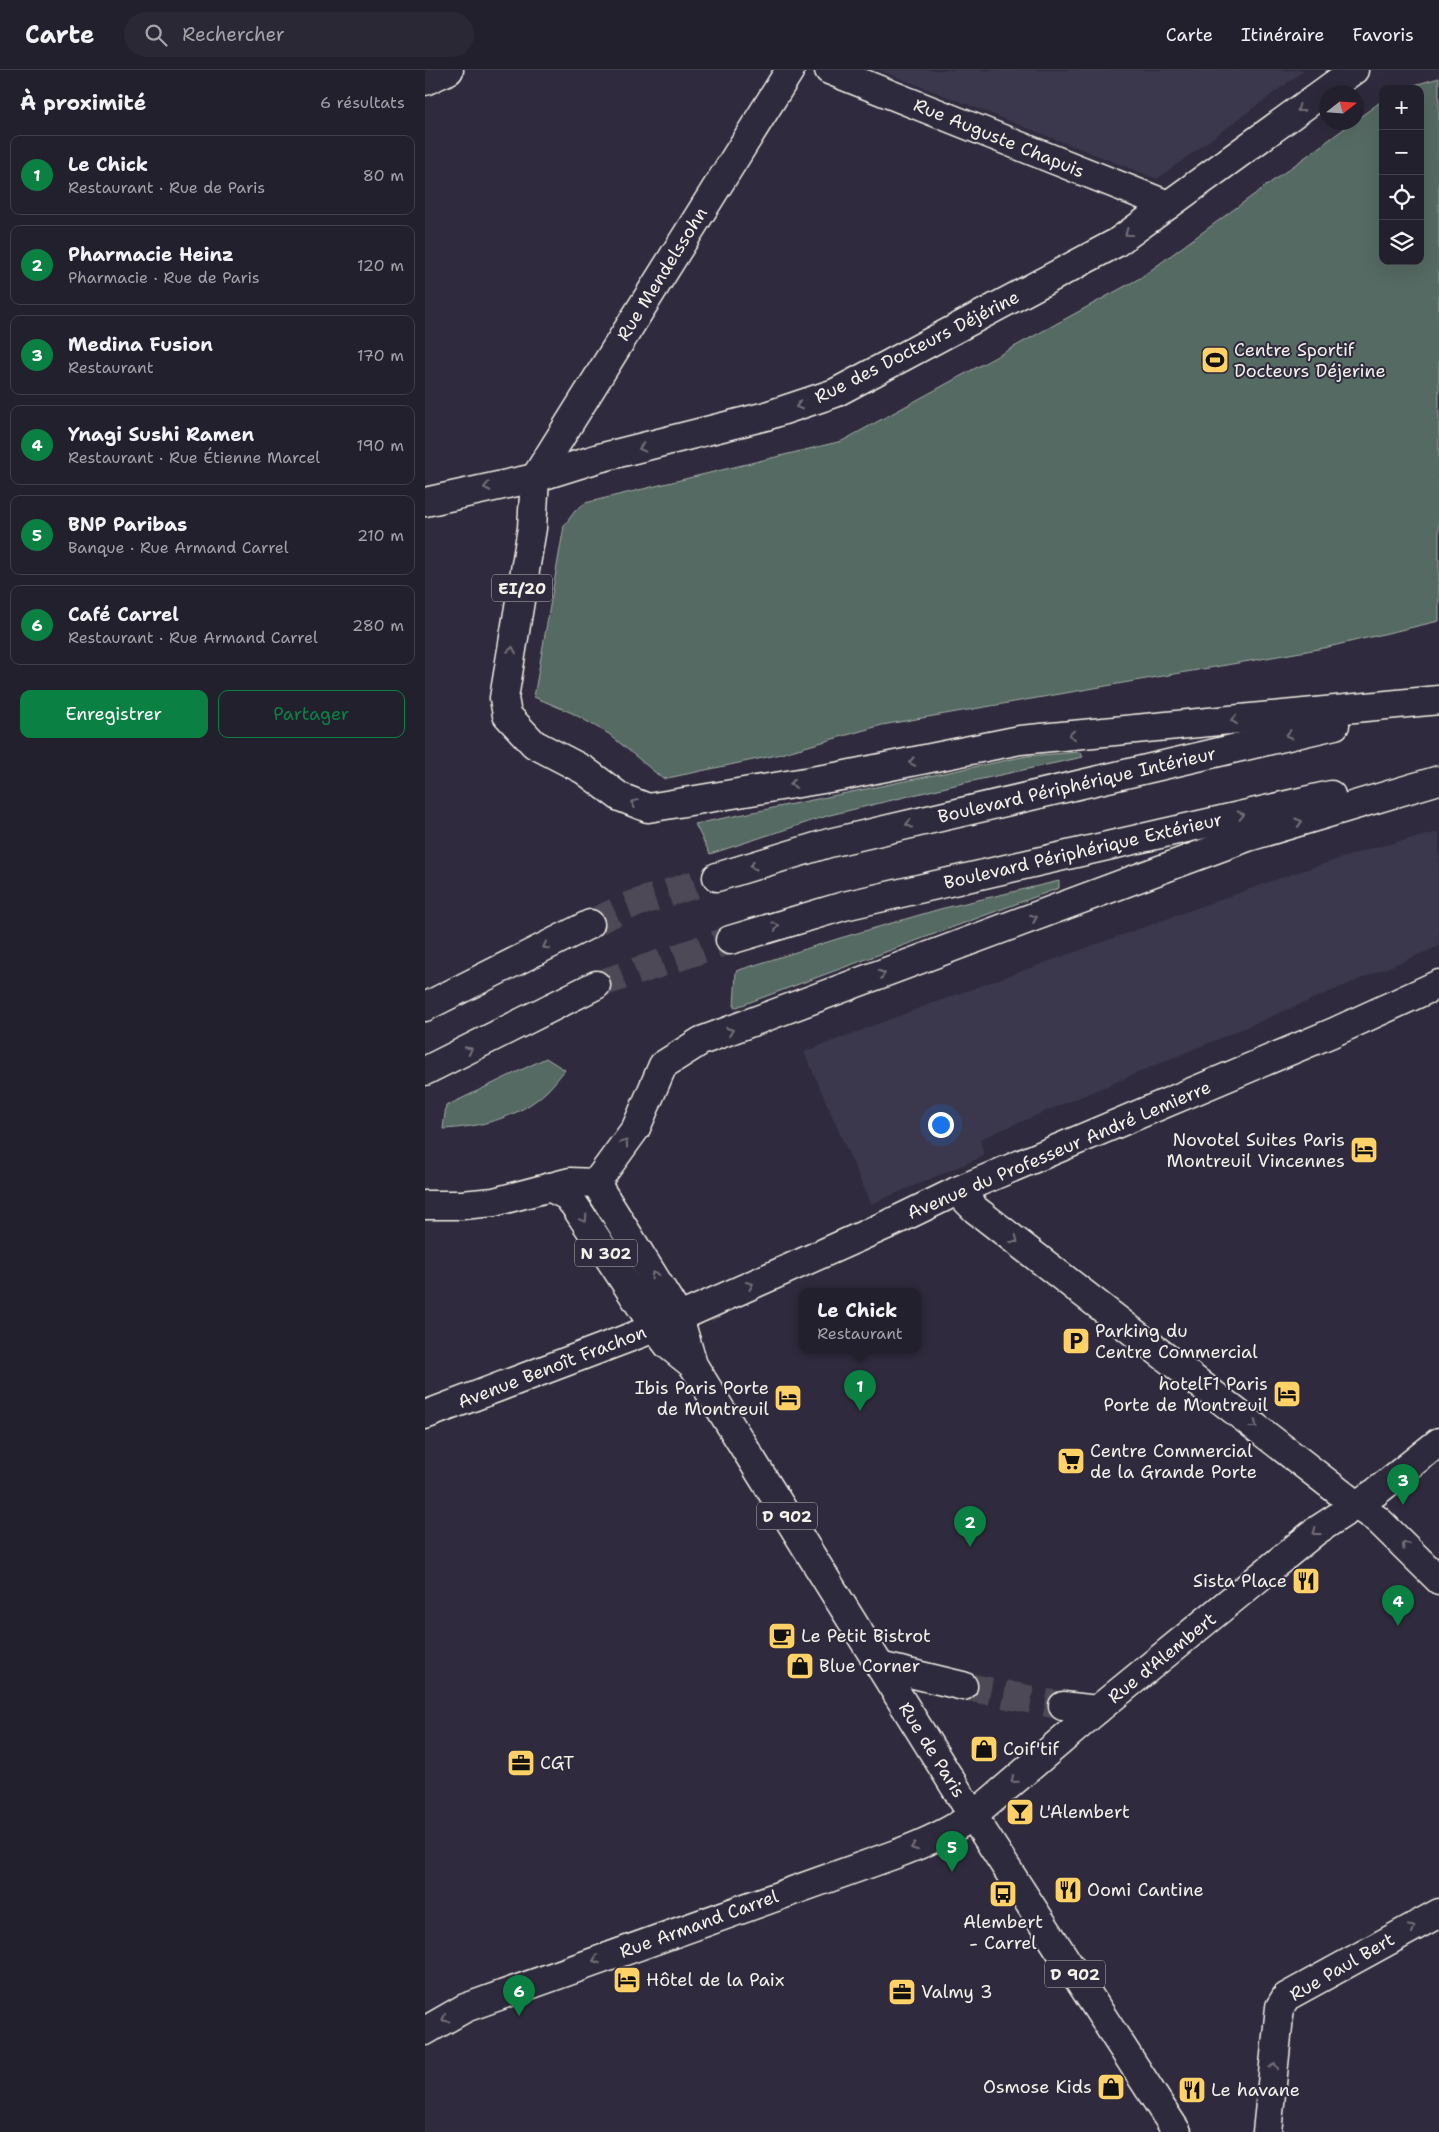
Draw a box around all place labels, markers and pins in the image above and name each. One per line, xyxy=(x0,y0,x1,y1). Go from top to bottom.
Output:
place label: Centre Sportif Docteurs Déjerine xyxy=(1234,338,1386,383)
sports icon: Centre Sportif Docteurs Déjerine xyxy=(1200,345,1230,375)
place label: Novotel Suites Paris Montreuil Vincennes xyxy=(1167,1128,1345,1173)
hotel icon: Novotel Suites Paris Montreuil Vincennes xyxy=(1349,1135,1379,1165)
place label: Parking du Centre Commercial xyxy=(1095,1319,1258,1364)
parking icon: Parking du Centre Commercial xyxy=(1061,1326,1091,1356)
pin: 1 xyxy=(844,1370,876,1411)
place label: hotelF1 Paris Porte de Montreuil xyxy=(1104,1372,1269,1417)
place label: Ibis Paris Porte de Montreuil xyxy=(635,1376,770,1421)
hotel icon: hotelF1 Paris Porte de Montreuil xyxy=(1272,1379,1302,1409)
hotel icon: Ibis Paris Porte de Montreuil xyxy=(773,1383,803,1413)
place label: Centre Commercial de la Grande Porte xyxy=(1090,1439,1257,1484)
supermarket icon: Centre Commercial de la Grande Porte xyxy=(1056,1446,1086,1476)
pin: 3 xyxy=(1387,1464,1419,1505)
pin: 2 xyxy=(954,1506,986,1547)
restaurant icon: Sista Place xyxy=(1291,1566,1321,1596)
place label: Sista Place xyxy=(1193,1569,1287,1593)
pin: 4 xyxy=(1382,1585,1414,1626)
cafe icon: Le Petit Bistrot xyxy=(767,1621,797,1651)
place label: Le Petit Bistrot xyxy=(801,1624,931,1648)
shop icon: Blue Corner xyxy=(785,1651,815,1681)
place label: Blue Corner xyxy=(819,1654,920,1678)
shop icon: Coif'tif xyxy=(969,1734,999,1764)
place label: Coif'tif xyxy=(1003,1737,1059,1761)
office icon: CGT xyxy=(506,1748,536,1778)
place label: CGT xyxy=(540,1751,574,1775)
bar icon: L'Alembert xyxy=(1005,1797,1035,1827)
place label: L'Alembert xyxy=(1039,1800,1130,1824)
pin: 5 xyxy=(936,1831,968,1872)
restaurant icon: Oomi Cantine xyxy=(1053,1875,1083,1905)
place label: Oomi Cantine xyxy=(1087,1878,1204,1902)
bus stop icon: Alembert - Carrel xyxy=(988,1879,1018,1909)
place label: Alembert - Carrel xyxy=(963,1910,1043,1955)
hotel icon: Hôtel de la Paix xyxy=(612,1965,642,1995)
place label: Hôtel de la Paix xyxy=(646,1968,784,1992)
pin: 6 xyxy=(503,1975,535,2016)
office icon: Valmy 3 xyxy=(887,1977,917,2007)
place label: Valmy 3 xyxy=(921,1980,993,2004)
shop icon: Osmose Kids xyxy=(1096,2072,1126,2102)
place label: Osmose Kids xyxy=(983,2075,1092,2099)
restaurant icon: Le havane xyxy=(1177,2075,1207,2105)
place label: Le havane xyxy=(1211,2078,1300,2102)

